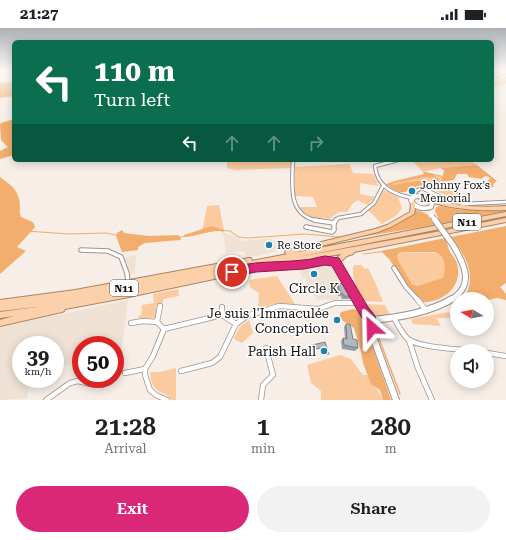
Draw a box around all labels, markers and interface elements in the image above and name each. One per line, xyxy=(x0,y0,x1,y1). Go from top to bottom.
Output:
text: 21:27 xyxy=(20,5,58,23)
text: 110 m xyxy=(94,55,175,88)
icon: left xyxy=(28,56,80,108)
text: Turn left xyxy=(94,89,170,110)
icon: left xyxy=(179,132,201,154)
icon: ahead xyxy=(221,132,243,154)
icon: ahead xyxy=(263,132,285,154)
icon: right xyxy=(305,132,327,154)
place label: Johnny Fox's Memorial xyxy=(420,179,490,205)
marker: Johnny Fox's Memorial xyxy=(407,186,417,196)
road number: N11 xyxy=(453,214,481,230)
place label: Re Store xyxy=(277,239,321,252)
marker: Re Store xyxy=(264,240,274,250)
pin xyxy=(215,255,249,289)
icon: arrive xyxy=(221,261,243,283)
marker: Circle K xyxy=(309,269,319,279)
road number: N11 xyxy=(110,280,138,296)
place label: Circle K xyxy=(289,281,340,296)
north arrow xyxy=(450,292,494,336)
map controls xyxy=(450,292,494,388)
place label: Je suis l'Immaculée Conception xyxy=(207,306,330,336)
position arrow xyxy=(351,307,393,349)
marker: Je suis l'Immaculée Conception xyxy=(332,315,342,325)
speed limit sign: 50 xyxy=(72,336,124,388)
place label: Parish Hall xyxy=(248,344,316,359)
button: sound xyxy=(450,344,494,388)
text: 39 xyxy=(27,345,49,369)
marker: Parish Hall xyxy=(319,346,329,356)
text: km/h xyxy=(25,366,51,377)
text: 21:28 xyxy=(95,413,156,441)
text: 1 xyxy=(257,413,270,441)
text: 280 xyxy=(371,413,411,441)
text: Arrival xyxy=(104,441,147,456)
text: min xyxy=(251,441,275,456)
text: m xyxy=(385,441,397,456)
button: Exit xyxy=(16,486,249,532)
button: Share xyxy=(257,486,490,532)

